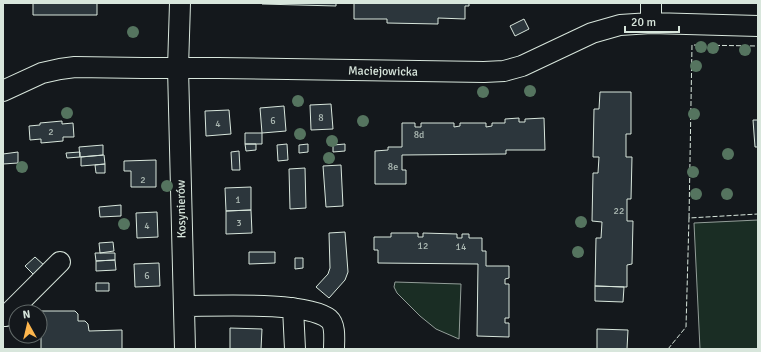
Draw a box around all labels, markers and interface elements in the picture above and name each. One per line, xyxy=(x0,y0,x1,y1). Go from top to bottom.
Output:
scale bar xyxy=(625,8,679,34)
text: 20 m xyxy=(631,15,656,30)
street label: Maciejowicka xyxy=(348,63,418,80)
house number: 8 xyxy=(318,112,324,124)
house number: 6 xyxy=(270,115,276,127)
house number: 4 xyxy=(215,118,221,130)
house number: 2 xyxy=(48,126,54,138)
house number: 8d xyxy=(414,129,424,141)
house number: 8e xyxy=(388,161,398,173)
house number: 2 xyxy=(140,174,146,186)
street label: Kosynierów xyxy=(173,179,190,239)
house number: 1 xyxy=(235,194,241,206)
house number: 22 xyxy=(614,205,624,217)
house number: 3 xyxy=(236,217,242,229)
house number: 4 xyxy=(144,220,150,232)
house number: 12 xyxy=(418,240,428,252)
house number: 14 xyxy=(456,241,467,253)
house number: 6 xyxy=(144,270,150,282)
north arrow xyxy=(8,304,48,344)
text: N xyxy=(22,308,31,322)

